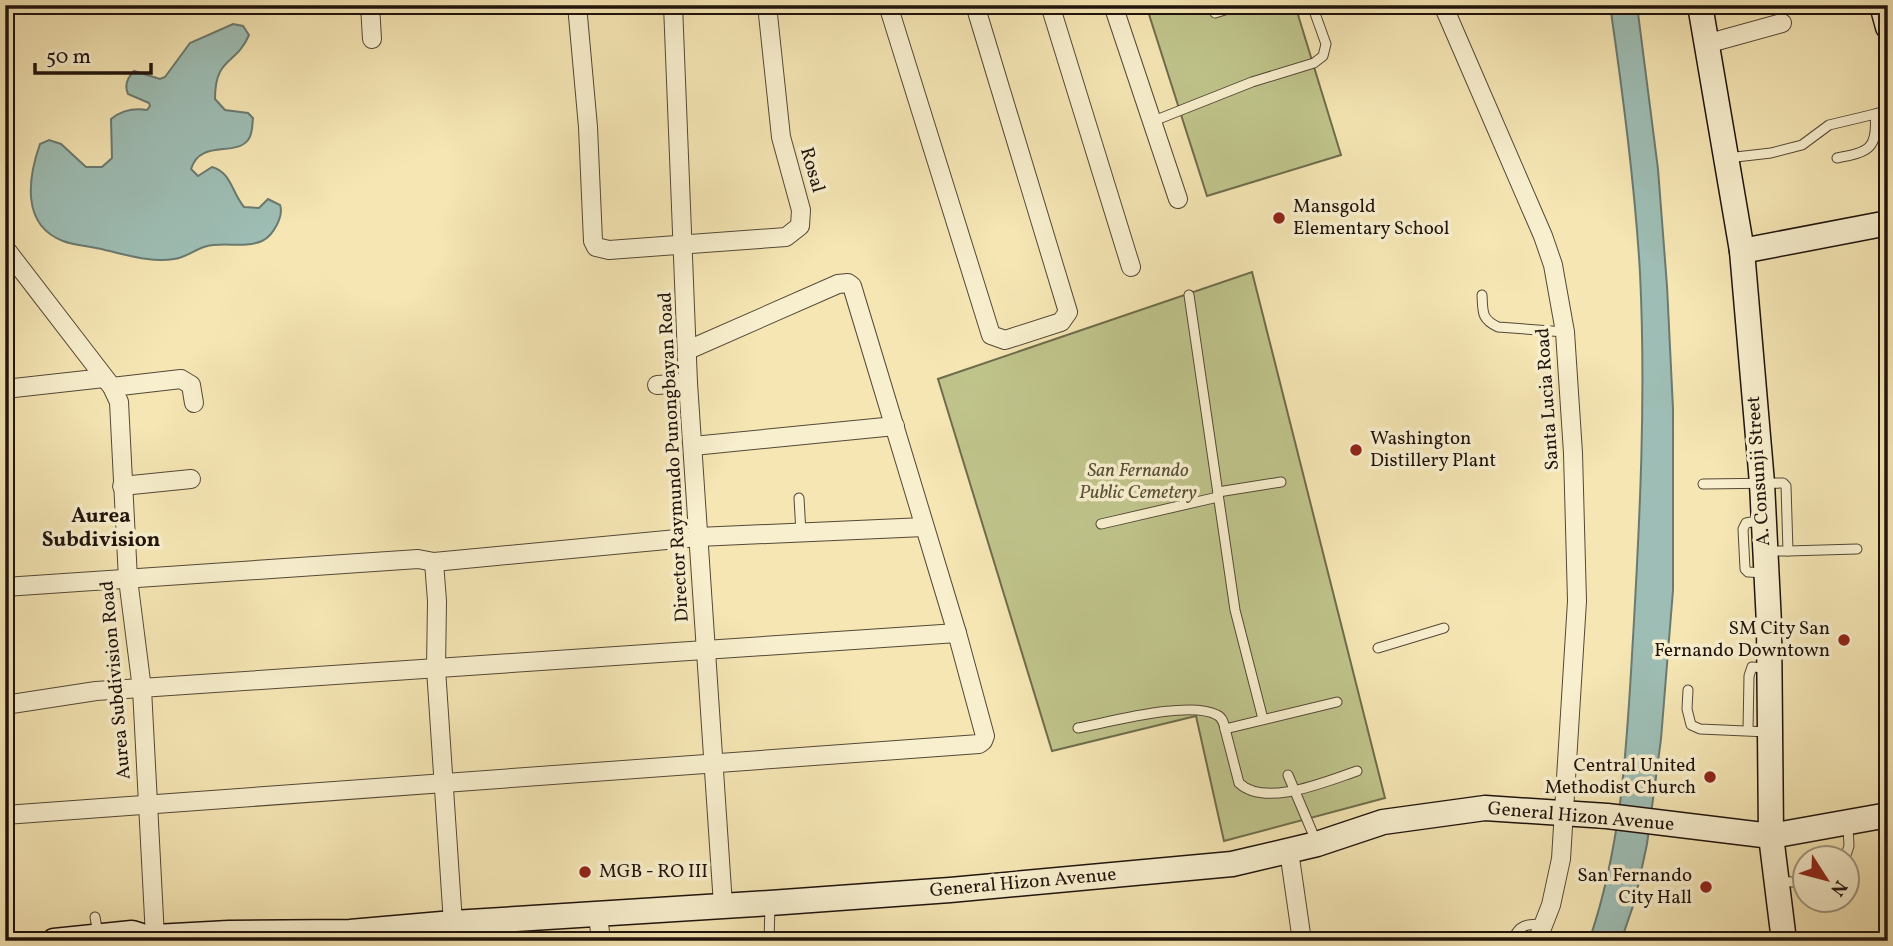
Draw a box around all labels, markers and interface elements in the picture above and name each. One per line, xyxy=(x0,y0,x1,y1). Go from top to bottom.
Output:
scale bar xyxy=(35,32,150,76)
text: 50 m xyxy=(46,43,91,72)
street label: Rosal xyxy=(793,144,831,196)
place label: Mansgold Elementary School xyxy=(1293,194,1450,242)
marker: Mansgold Elementary School xyxy=(1271,210,1287,226)
street label: Director Raymundo Punongbayan Road xyxy=(652,291,696,623)
street label: Santa Lucia Road xyxy=(1530,327,1566,471)
street label: A. Consunji Street xyxy=(1741,395,1777,547)
place label: Washington Distillery Plant xyxy=(1370,426,1496,474)
marker: Washington Distillery Plant xyxy=(1348,442,1364,458)
park label: San Fernando Public Cemetery xyxy=(1079,458,1197,506)
district label: Aurea Subdivision xyxy=(42,502,161,555)
street label: Aurea Subdivision Road xyxy=(94,579,138,781)
place label: SM City San Fernando Downtown xyxy=(1654,616,1830,664)
marker: SM City San Fernando Downtown xyxy=(1836,632,1852,648)
place label: Central United Methodist Church xyxy=(1545,753,1696,801)
marker: Central United Methodist Church xyxy=(1702,769,1718,785)
street label: General Hizon Avenue xyxy=(1487,796,1675,838)
north arrow xyxy=(1792,844,1862,914)
place label: MGB - RO III xyxy=(599,859,708,885)
street label: General Hizon Avenue xyxy=(929,862,1117,904)
place label: San Fernando City Hall xyxy=(1577,863,1692,911)
marker: MGB - RO III xyxy=(577,864,593,880)
text: N xyxy=(1823,875,1853,901)
marker: San Fernando City Hall xyxy=(1698,879,1714,895)

